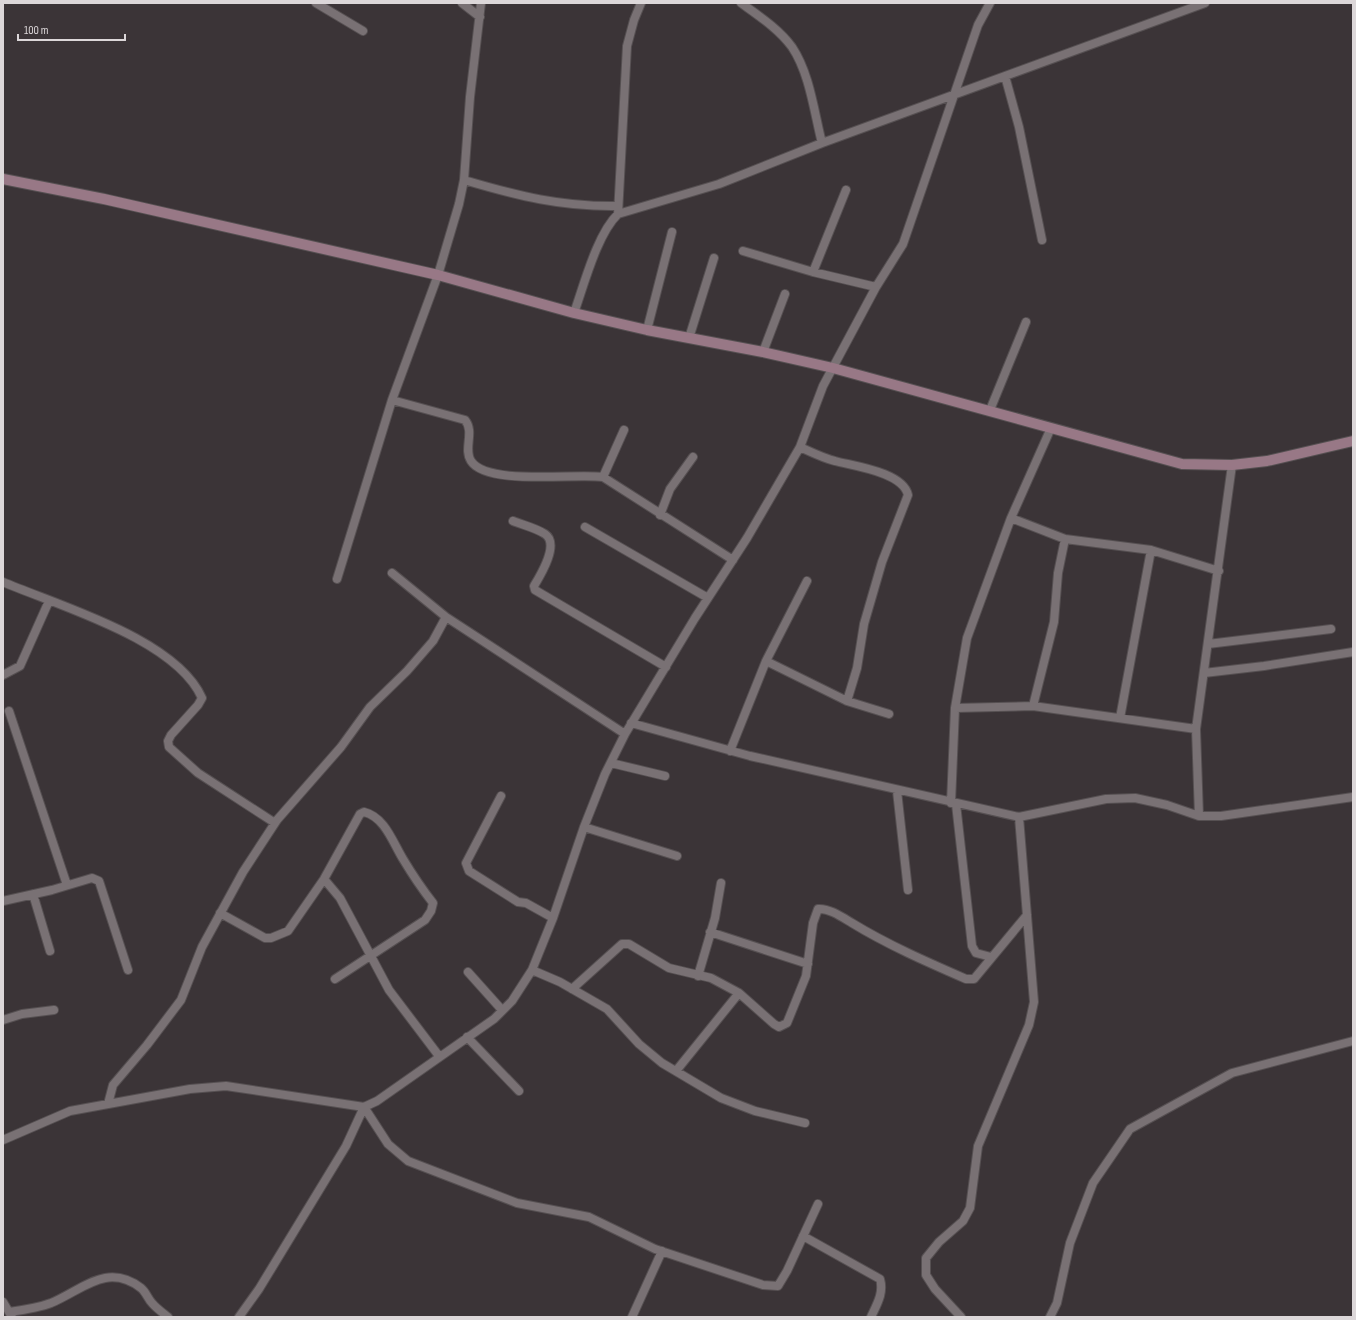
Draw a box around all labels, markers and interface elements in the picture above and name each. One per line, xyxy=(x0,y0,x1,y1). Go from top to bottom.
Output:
scale bar xyxy=(18,16,125,42)
text: 100 m xyxy=(24,23,49,38)

